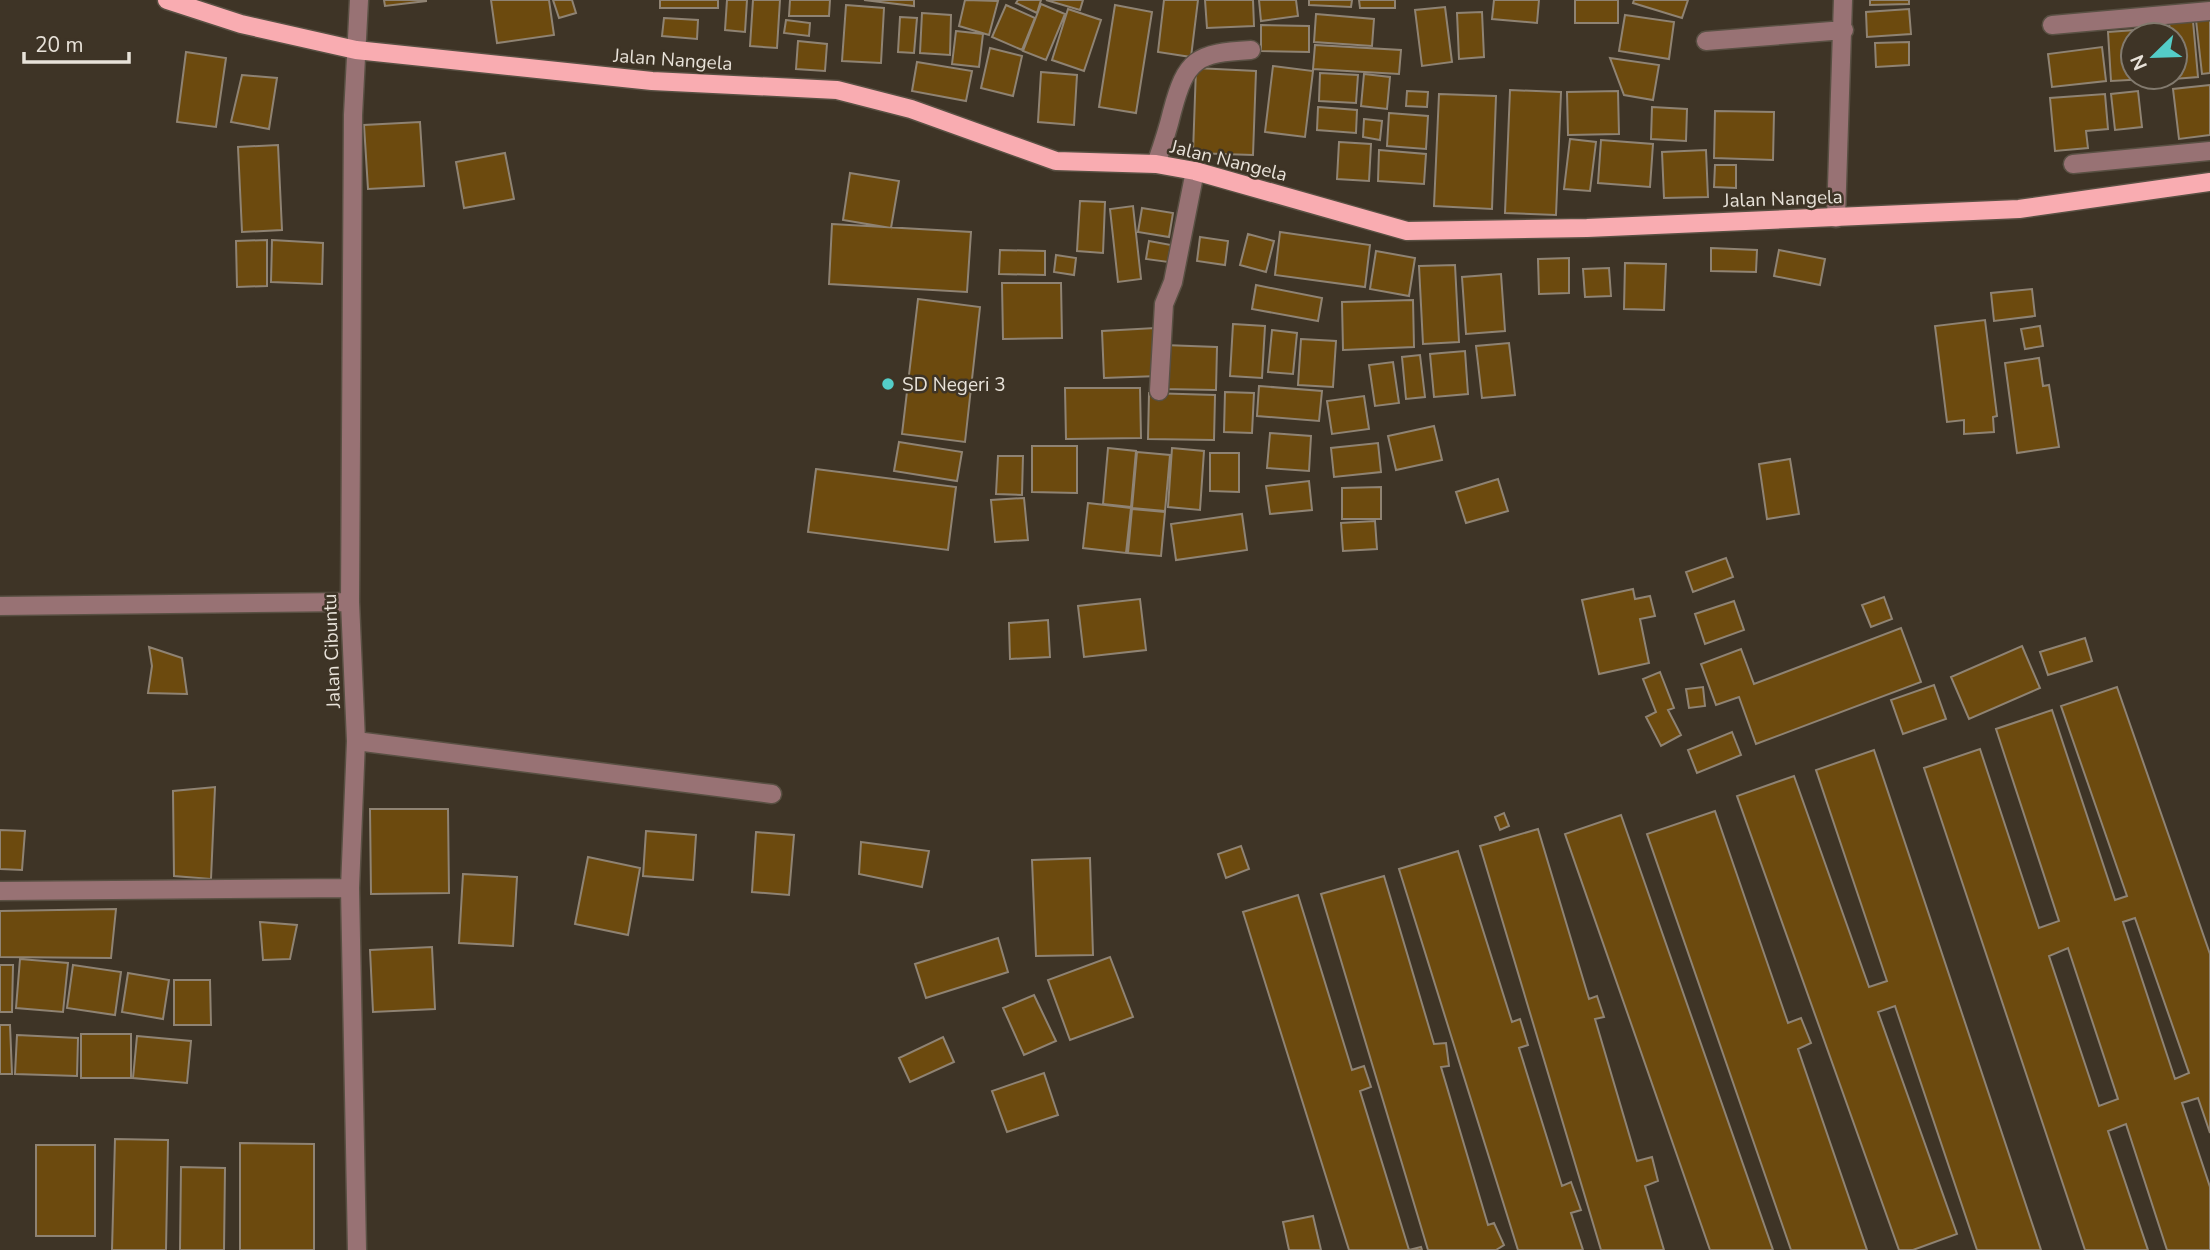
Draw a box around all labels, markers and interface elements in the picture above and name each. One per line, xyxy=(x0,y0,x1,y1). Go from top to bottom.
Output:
scale bar xyxy=(24,21,130,65)
north arrow xyxy=(2119,21,2189,91)
text: 20 m xyxy=(35,31,84,59)
street label: Jalan Nangela xyxy=(611,43,733,77)
text: N xyxy=(2125,51,2154,74)
street label: Jalan Nangela xyxy=(1167,134,1290,188)
street label: Jalan Nangela xyxy=(1722,184,1843,214)
place label: SD Negeri 3 xyxy=(902,372,1006,398)
marker: SD Negeri 3 xyxy=(880,376,896,392)
street label: Jalan Cibuntu xyxy=(317,593,347,710)

